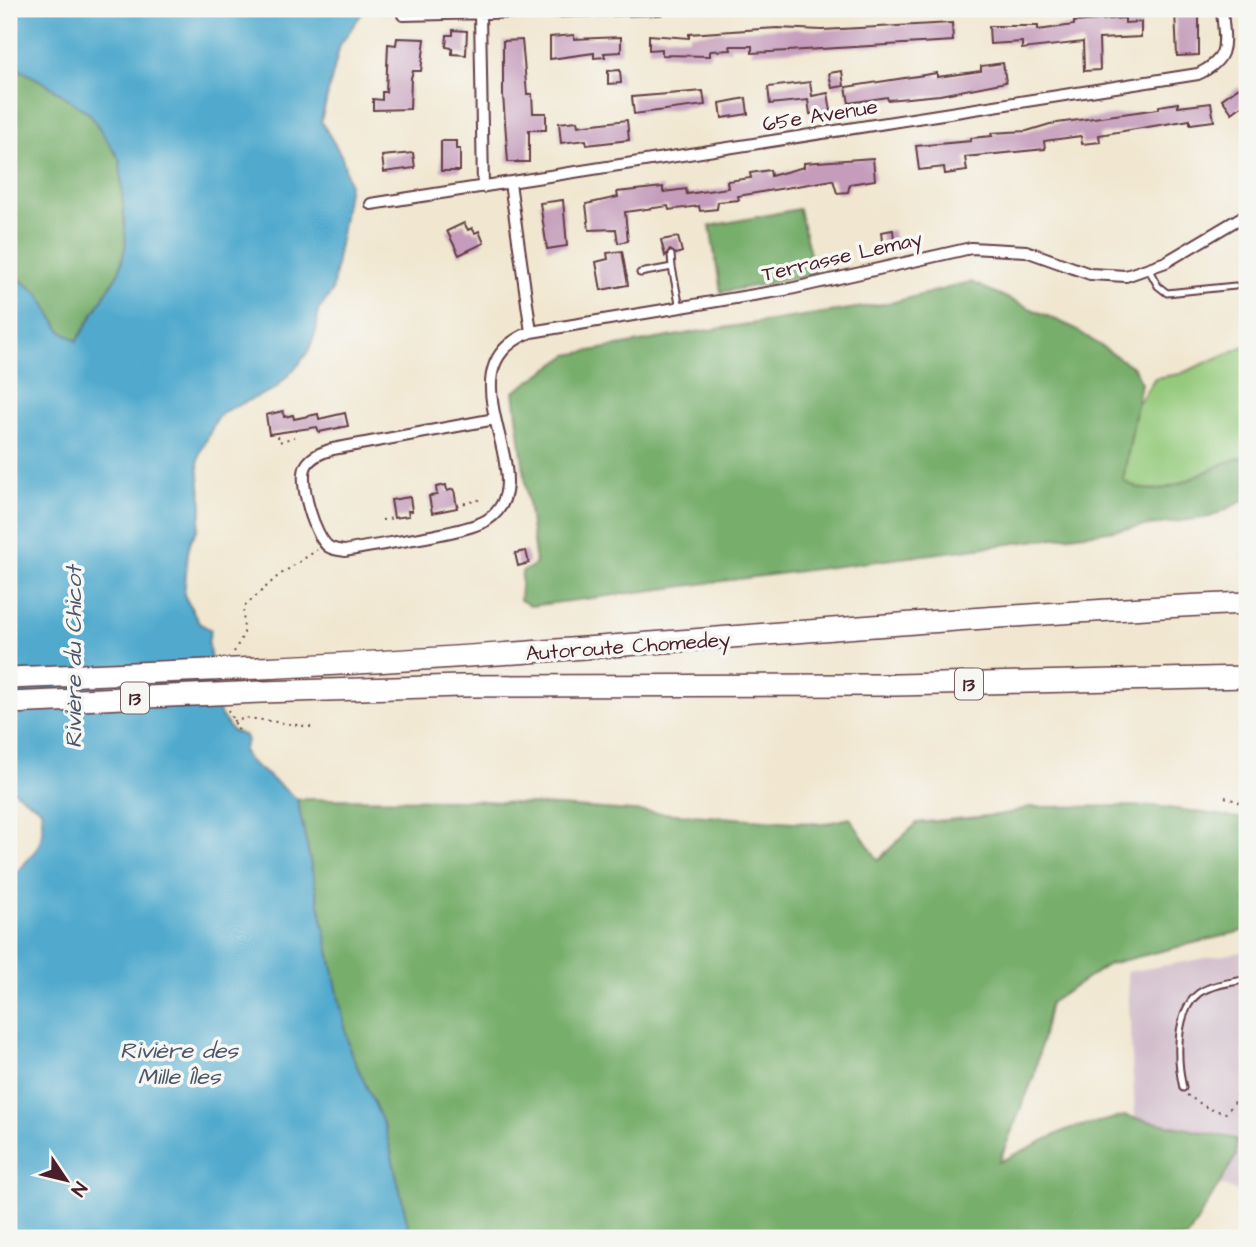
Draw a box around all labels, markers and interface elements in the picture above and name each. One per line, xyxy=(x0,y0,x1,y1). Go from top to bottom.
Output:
street label: 65e Avenue xyxy=(761,92,880,139)
street label: Terrasse Lemay xyxy=(759,224,926,291)
water label: Rivière du Chicot xyxy=(58,563,90,748)
street label: Autoroute Chomedey xyxy=(525,625,732,670)
road number: 13 xyxy=(955,668,983,699)
road number: 13 xyxy=(121,682,149,713)
water label: Rivière des Mille Îles xyxy=(120,1035,239,1093)
north arrow xyxy=(32,1146,102,1216)
text: N xyxy=(64,1176,93,1202)

